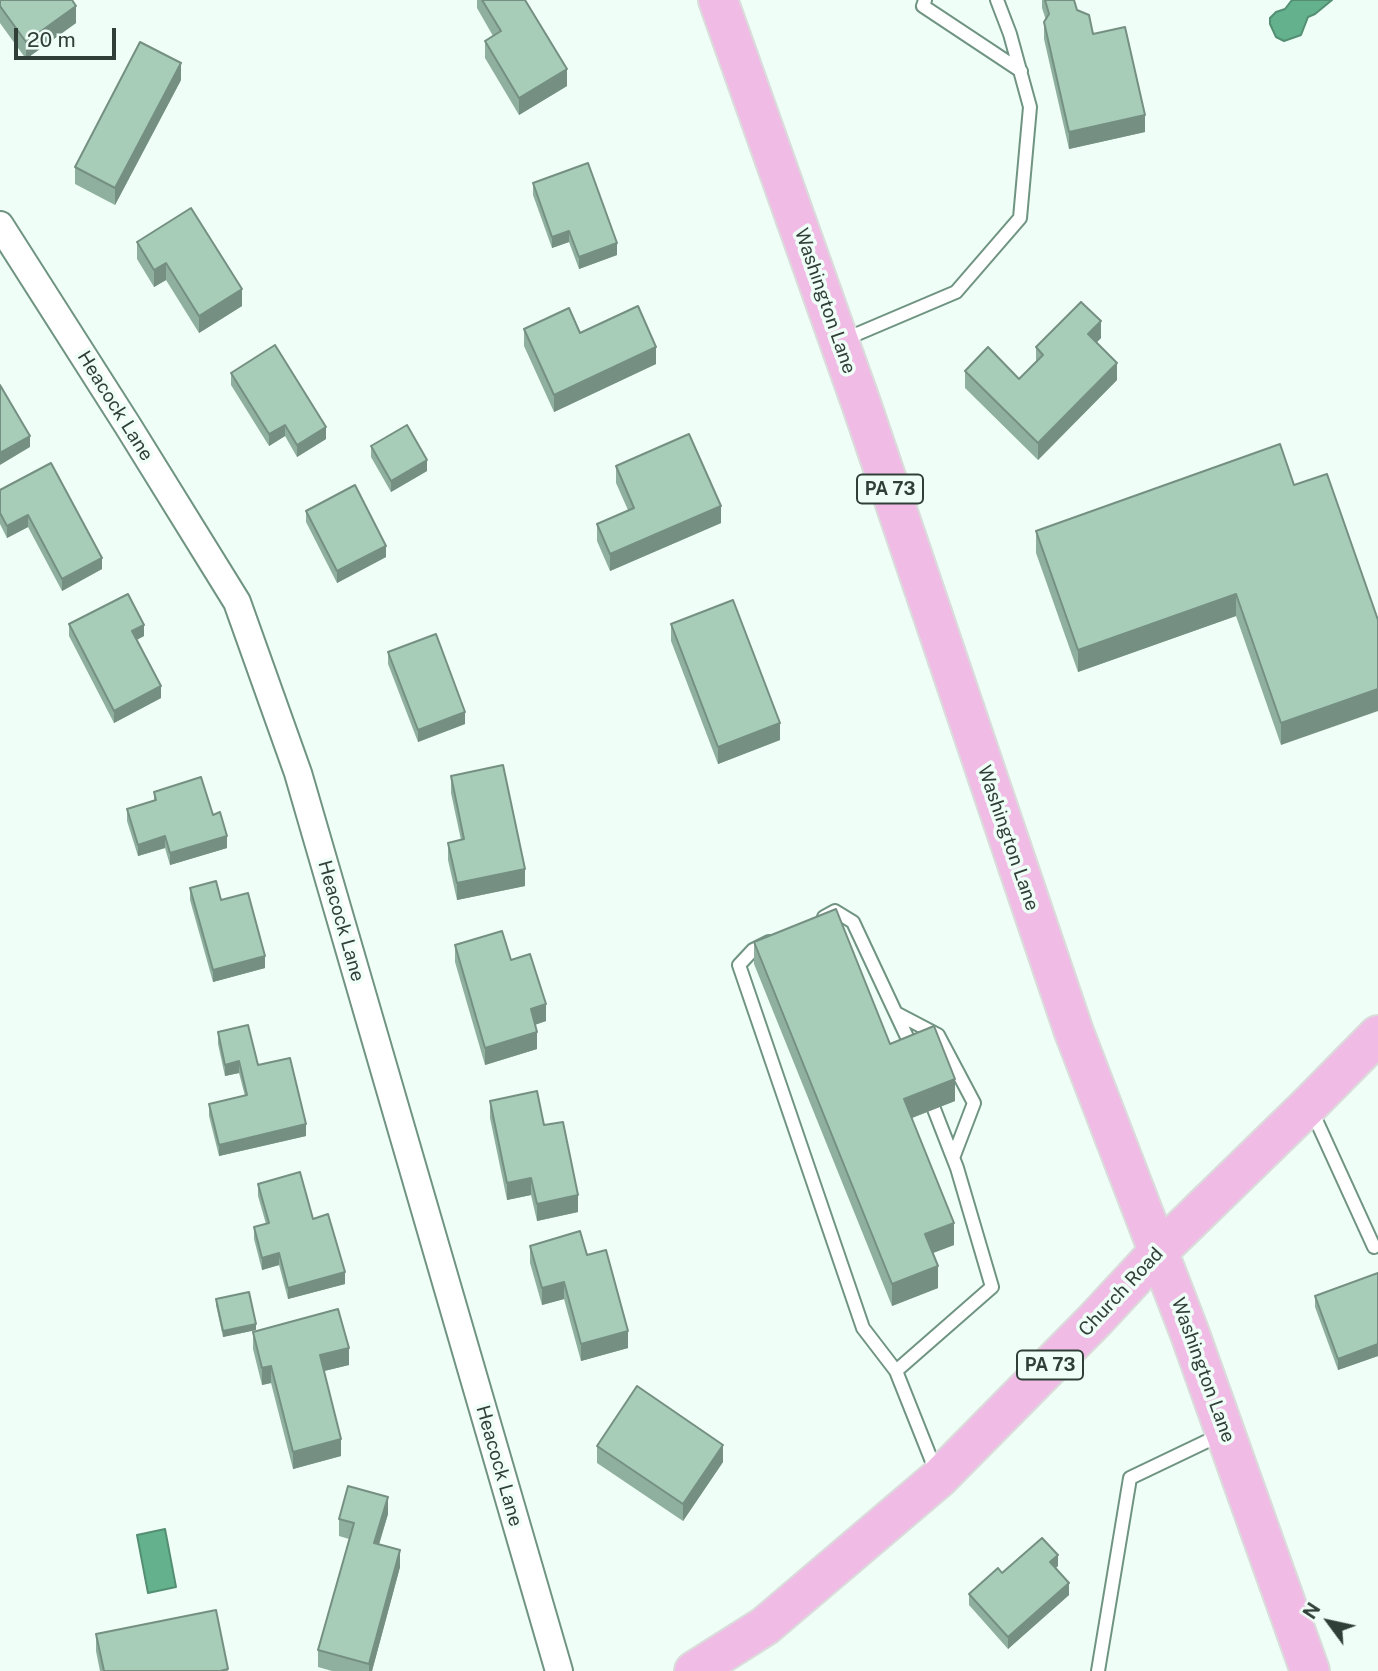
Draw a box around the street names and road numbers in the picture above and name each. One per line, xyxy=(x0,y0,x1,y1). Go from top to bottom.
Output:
street label: Washington Lane xyxy=(789,225,861,377)
street label: Heacock Lane xyxy=(72,347,158,465)
road number: PA 73 xyxy=(857,475,923,504)
street label: Washington Lane xyxy=(972,762,1044,914)
street label: Heacock Lane xyxy=(313,858,369,984)
street label: Church Road xyxy=(1074,1243,1168,1341)
street label: Washington Lane xyxy=(1166,1295,1240,1445)
road number: PA 73 xyxy=(1017,1350,1083,1380)
street label: Heacock Lane xyxy=(471,1403,527,1529)

